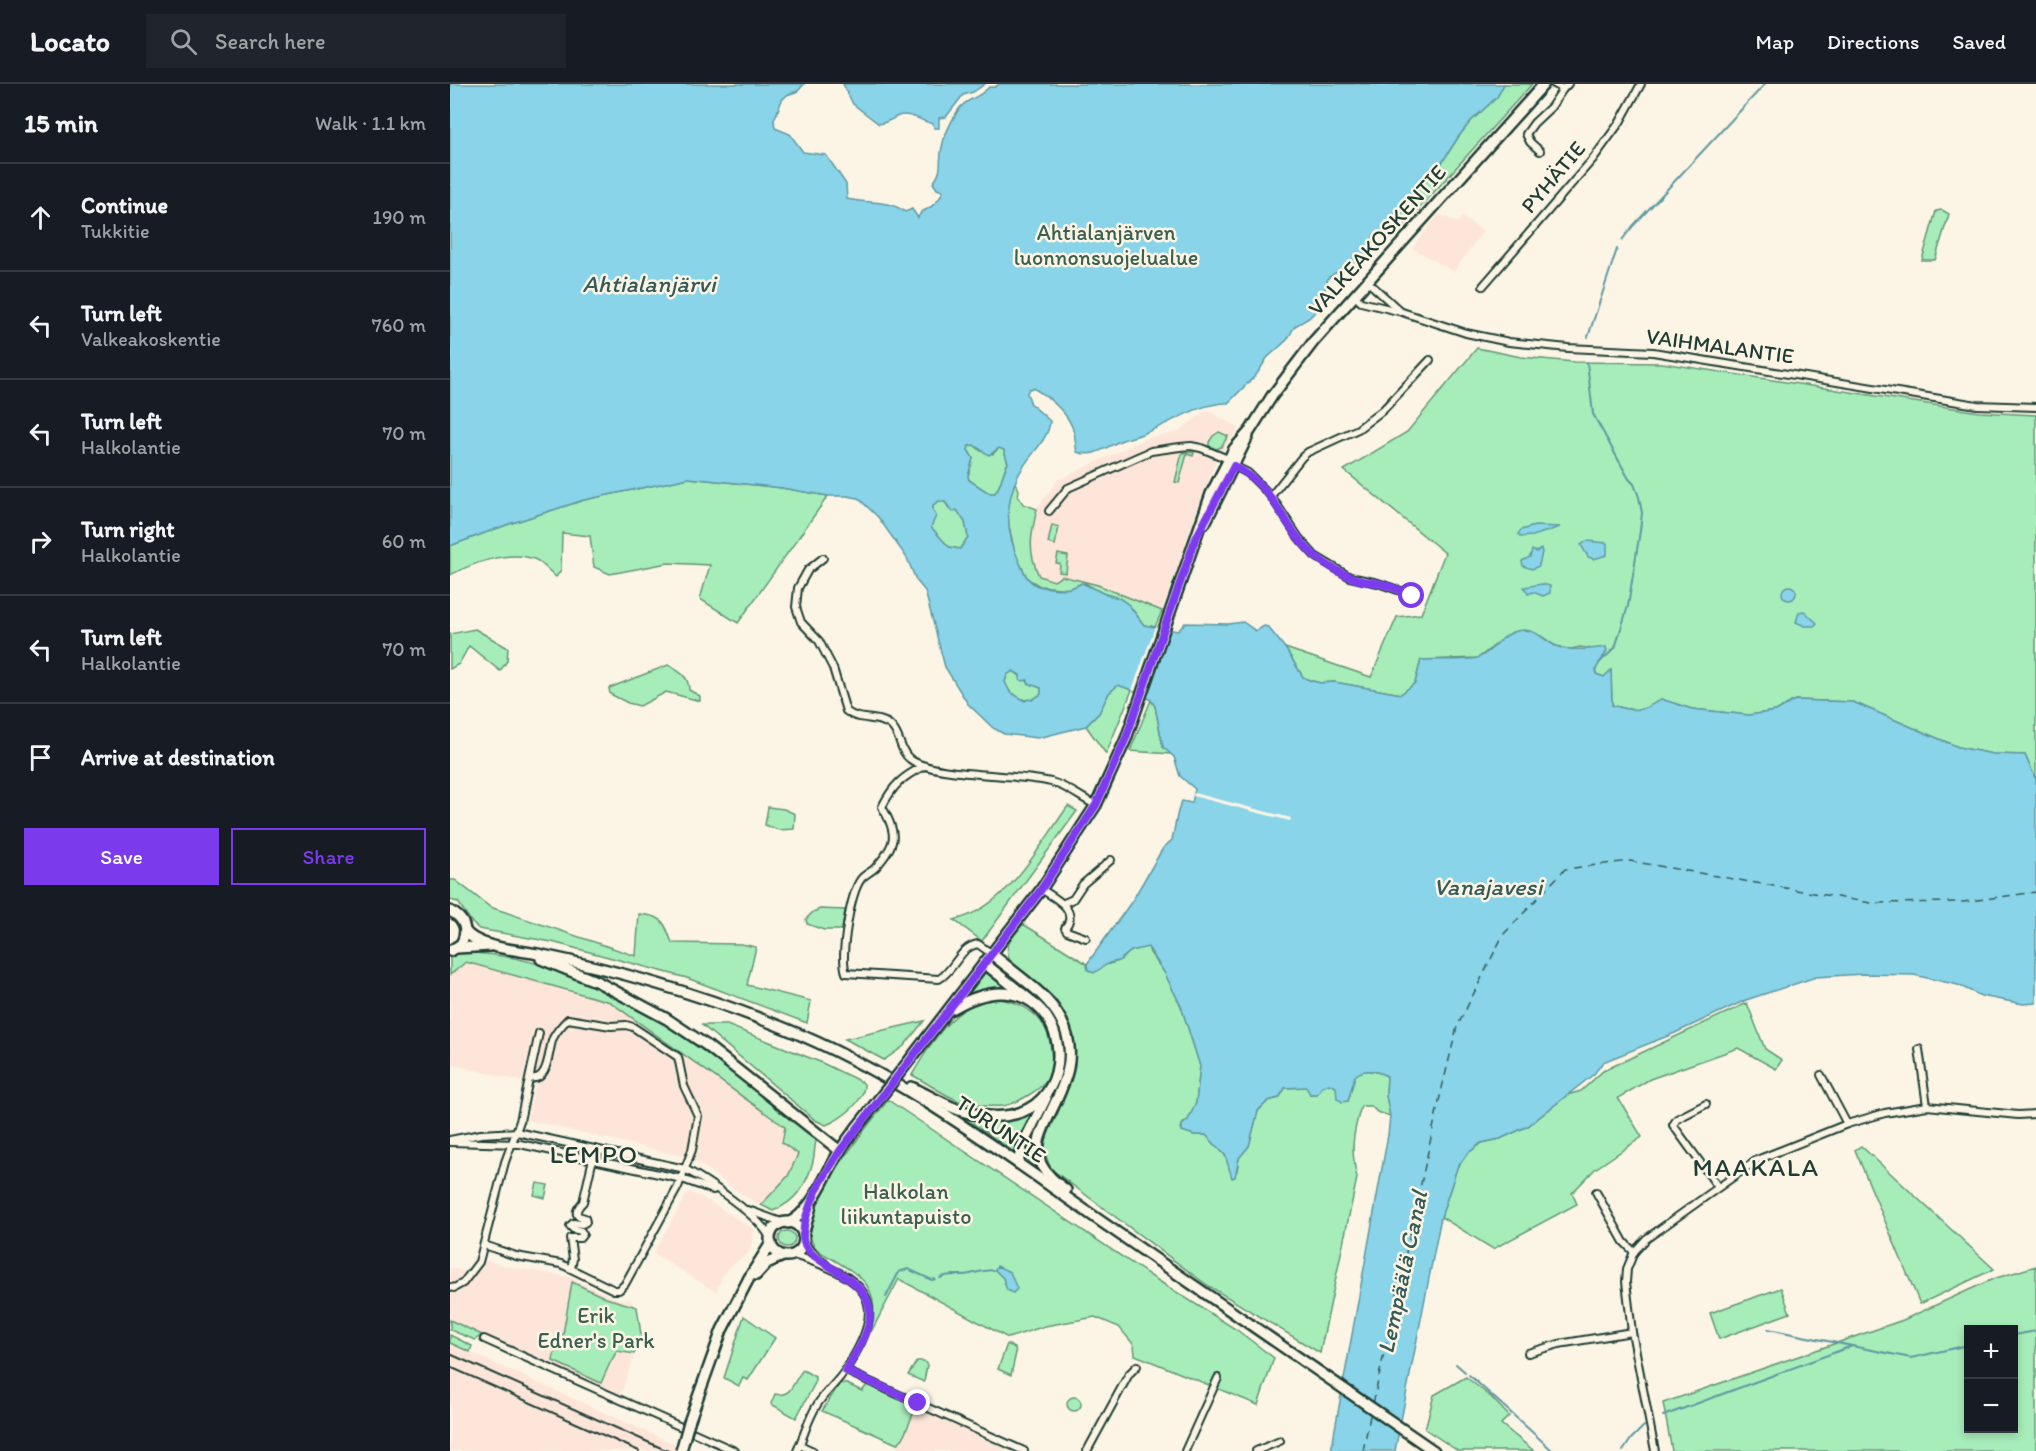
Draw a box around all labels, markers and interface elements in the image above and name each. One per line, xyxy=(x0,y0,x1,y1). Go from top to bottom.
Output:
search box xyxy=(146,14,566,68)
text: Locato xyxy=(30,24,110,58)
icon: search xyxy=(167,25,200,58)
text: Search here xyxy=(215,28,325,55)
text: Map xyxy=(1756,29,1794,54)
text: Directions xyxy=(1827,29,1919,54)
text: Saved xyxy=(1952,29,2006,54)
text: 15 min xyxy=(24,107,98,139)
text: Walk · 1.1 km xyxy=(315,111,426,135)
street label: PYHÄTIE xyxy=(1515,135,1591,219)
street label: VALKEAKOSKENTIE xyxy=(1302,159,1452,321)
text: Continue xyxy=(81,192,168,219)
icon: ahead xyxy=(24,201,57,234)
text: 190 m xyxy=(373,205,426,229)
text: Tukkitie xyxy=(81,219,150,243)
park label: Ahtialanjärven luonnonsuojelualue xyxy=(1014,219,1198,271)
water label: Ahtialanjärvi xyxy=(582,269,718,298)
text: Turn left xyxy=(81,300,162,327)
icon: left xyxy=(24,309,57,342)
text: 760 m xyxy=(372,313,426,337)
street label: VAIHMALANTIE xyxy=(1644,322,1796,370)
text: Valkeakoskentie xyxy=(81,327,221,351)
text: Turn left xyxy=(81,408,162,435)
icon: left xyxy=(24,417,57,450)
text: 70 m xyxy=(382,421,426,445)
text: Halkolantie xyxy=(81,435,181,459)
text: Turn right xyxy=(81,516,175,543)
icon: right xyxy=(24,525,57,558)
text: 60 m xyxy=(382,529,426,553)
text: Halkolantie xyxy=(81,543,181,567)
route start xyxy=(1398,582,1424,608)
text: Turn left xyxy=(81,624,162,651)
icon: left xyxy=(24,633,57,666)
text: 70 m xyxy=(382,637,426,661)
text: Halkolantie xyxy=(81,651,181,675)
icon: arrive xyxy=(24,741,57,774)
text: Arrive at destination xyxy=(81,744,275,771)
button: Save xyxy=(24,828,219,885)
button: Share xyxy=(231,828,426,885)
water label: Vanajavesi xyxy=(1434,872,1545,901)
street label: TURUNTIE xyxy=(951,1089,1051,1169)
district label: LEMPO xyxy=(549,1138,639,1170)
district label: MAAKALA xyxy=(1692,1151,1820,1183)
park label: Halkolan liikuntapuisto xyxy=(840,1178,972,1230)
water label: Lempäälä Canal xyxy=(1371,1186,1434,1356)
park label: Erik Edner's Park xyxy=(537,1302,655,1354)
map controls xyxy=(1964,1325,2018,1433)
button: + xyxy=(1964,1325,2018,1379)
button: − xyxy=(1964,1379,2018,1433)
route end xyxy=(904,1389,930,1415)

